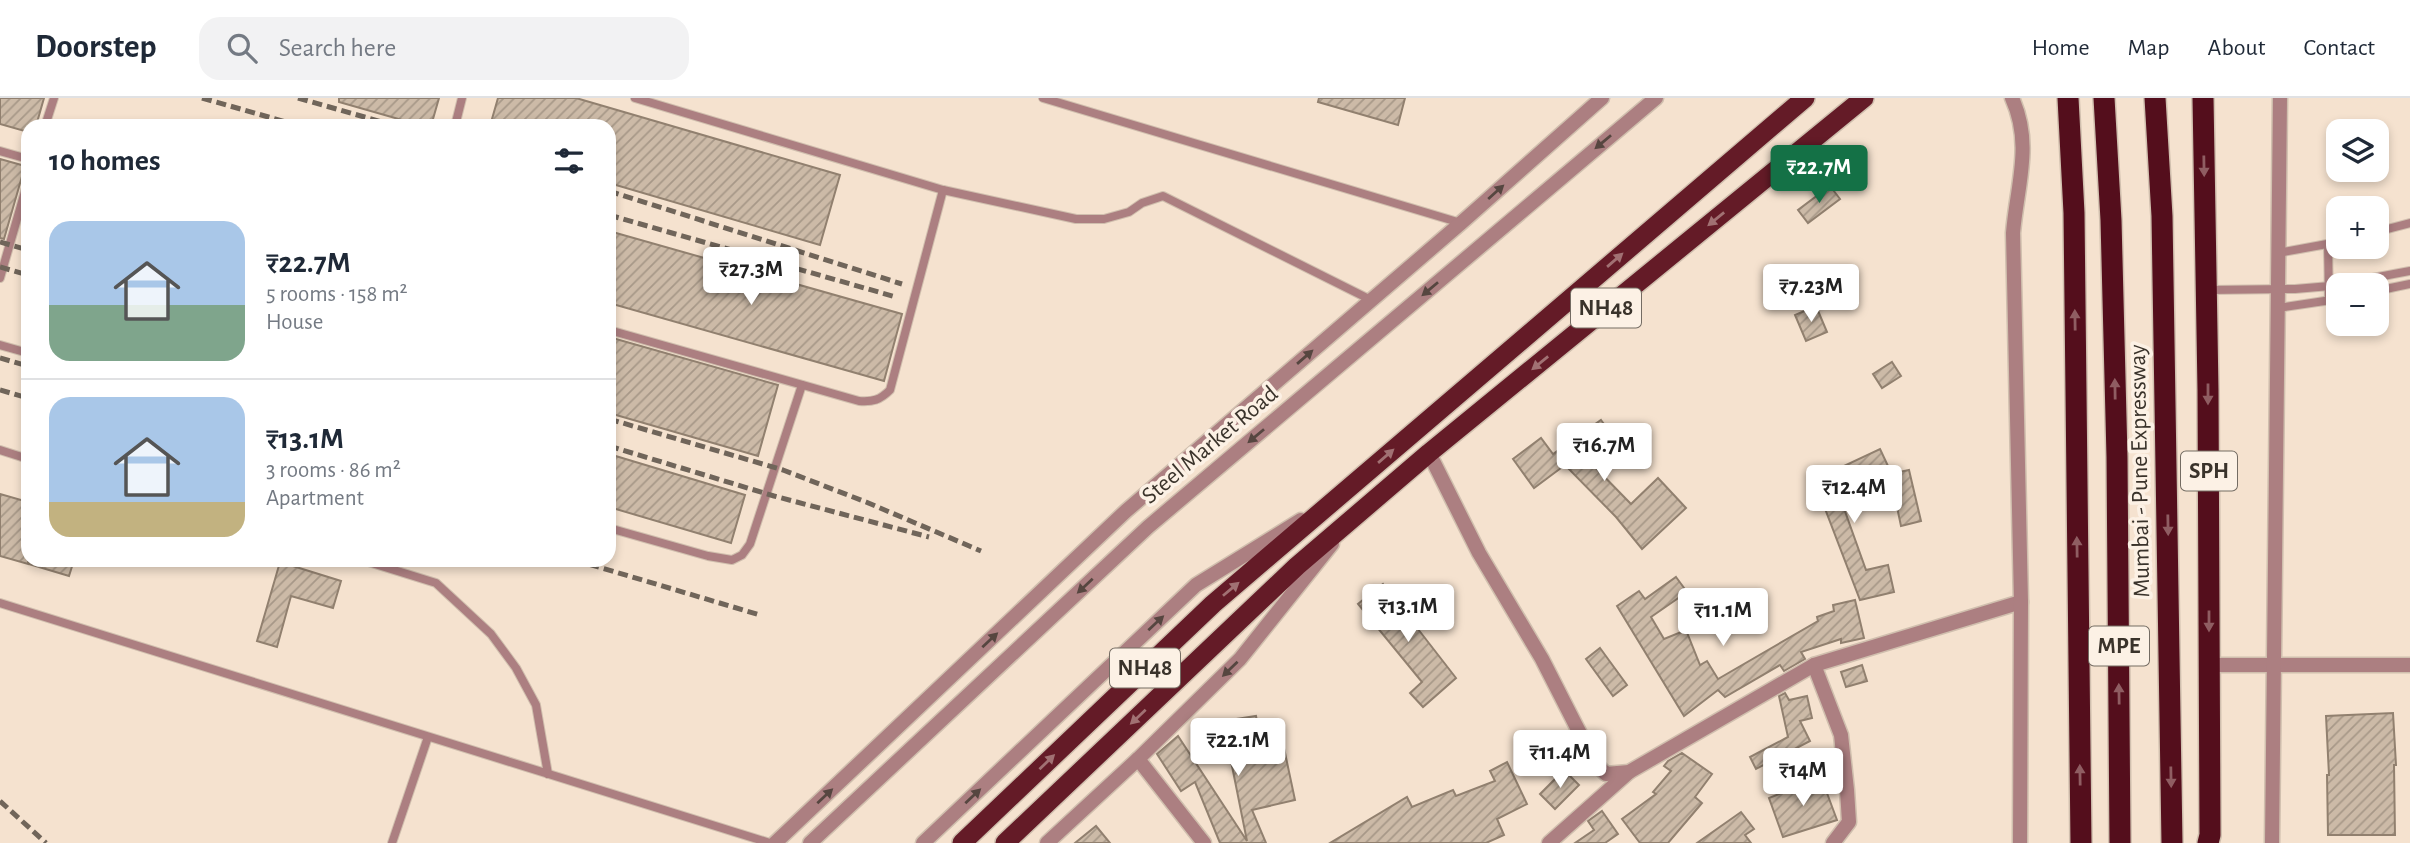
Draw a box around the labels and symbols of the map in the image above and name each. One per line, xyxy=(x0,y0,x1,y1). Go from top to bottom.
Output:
one-way arrow xyxy=(1595,134,1612,149)
pin: ₹22.7M xyxy=(1762,146,1876,205)
one-way arrow xyxy=(2199,155,2210,177)
one-way arrow xyxy=(1487,185,1504,200)
one-way arrow xyxy=(1708,211,1726,226)
pin: ₹27.3M xyxy=(694,248,808,307)
one-way arrow xyxy=(1606,252,1624,268)
pin: ₹7.23M xyxy=(1754,264,1868,324)
one-way arrow xyxy=(1421,281,1438,296)
road number: NH48 xyxy=(1571,288,1641,328)
one-way arrow xyxy=(2069,309,2081,331)
street label: Mumbai - Pune Expressway xyxy=(2126,344,2154,598)
one-way arrow xyxy=(1296,349,1314,365)
one-way arrow xyxy=(1532,355,1550,370)
one-way arrow xyxy=(2109,378,2121,400)
street label: Steel Market Road xyxy=(1138,382,1282,508)
one-way arrow xyxy=(2202,383,2214,405)
pin: ₹16.7M xyxy=(1547,424,1661,483)
one-way arrow xyxy=(1247,428,1265,444)
one-way arrow xyxy=(1377,448,1395,464)
road number: SPH xyxy=(2181,452,2237,490)
pin: ₹12.4M xyxy=(1797,466,1911,525)
one-way arrow xyxy=(2162,515,2174,537)
one-way arrow xyxy=(2071,536,2083,558)
one-way arrow xyxy=(1076,578,1094,594)
one-way arrow xyxy=(1222,582,1239,597)
pin: ₹13.1M xyxy=(1351,584,1465,644)
pin: ₹11.1M xyxy=(1666,588,1780,648)
one-way arrow xyxy=(2203,610,2215,632)
one-way arrow xyxy=(1147,614,1164,631)
road number: MPE xyxy=(2089,626,2149,666)
one-way arrow xyxy=(981,632,998,648)
road number: NH48 xyxy=(1110,648,1180,688)
one-way arrow xyxy=(1222,660,1239,676)
one-way arrow xyxy=(2113,682,2125,704)
one-way arrow xyxy=(1130,708,1147,724)
pin: ₹22.1M xyxy=(1181,718,1295,778)
pin: ₹11.4M xyxy=(1503,730,1617,790)
pin: ₹14M xyxy=(1762,748,1844,808)
one-way arrow xyxy=(1038,755,1055,771)
one-way arrow xyxy=(2074,764,2085,786)
one-way arrow xyxy=(2165,767,2177,789)
one-way arrow xyxy=(964,788,982,804)
one-way arrow xyxy=(816,789,833,805)

